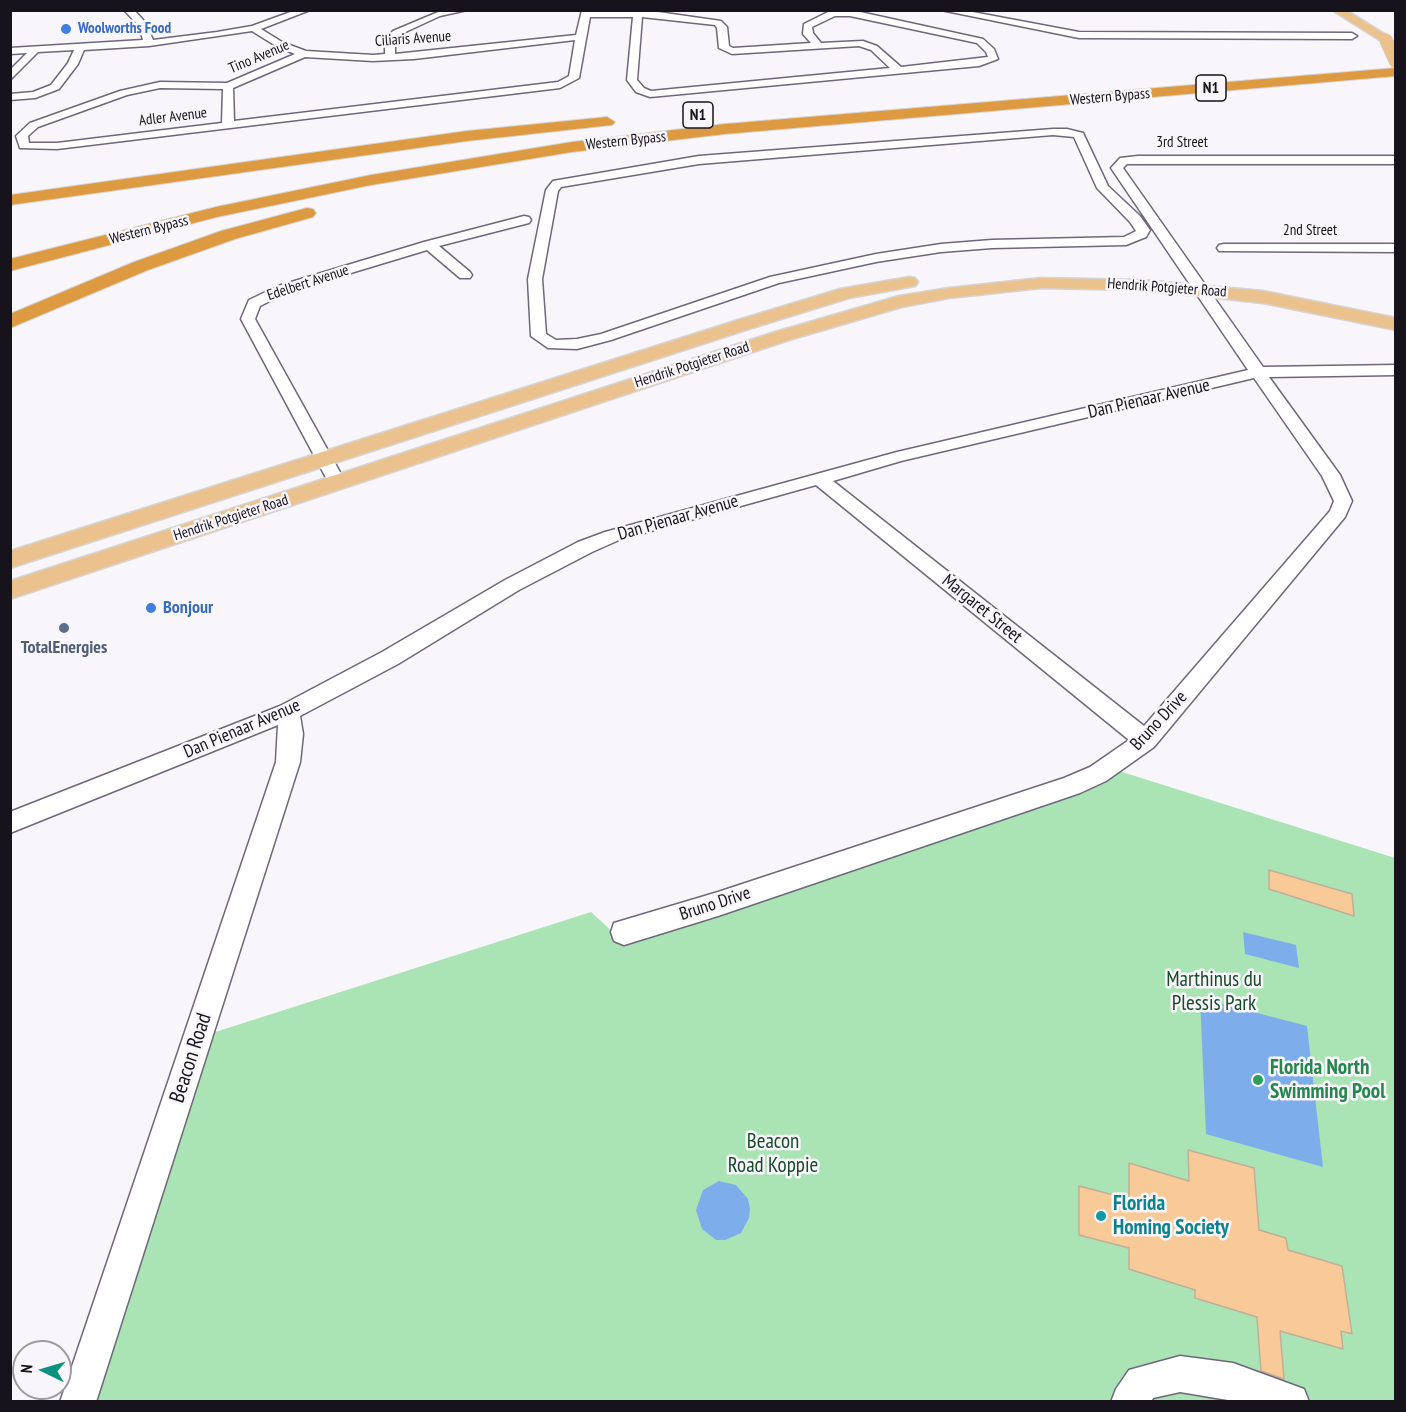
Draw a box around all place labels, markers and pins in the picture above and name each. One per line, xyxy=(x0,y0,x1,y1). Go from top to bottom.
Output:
place label: Woolworths Food xyxy=(78,20,171,38)
marker: Woolworths Food xyxy=(59,22,73,36)
place label: Bonjour xyxy=(163,597,213,619)
marker: Bonjour xyxy=(144,601,158,615)
marker: TotalEnergies xyxy=(57,621,71,635)
place label: TotalEnergies xyxy=(21,637,107,659)
place label: Florida North Swimming Pool xyxy=(1270,1055,1385,1105)
marker: Florida North Swimming Pool xyxy=(1251,1073,1265,1087)
place label: Florida Homing Society xyxy=(1113,1191,1229,1241)
marker: Florida Homing Society xyxy=(1094,1209,1108,1223)

